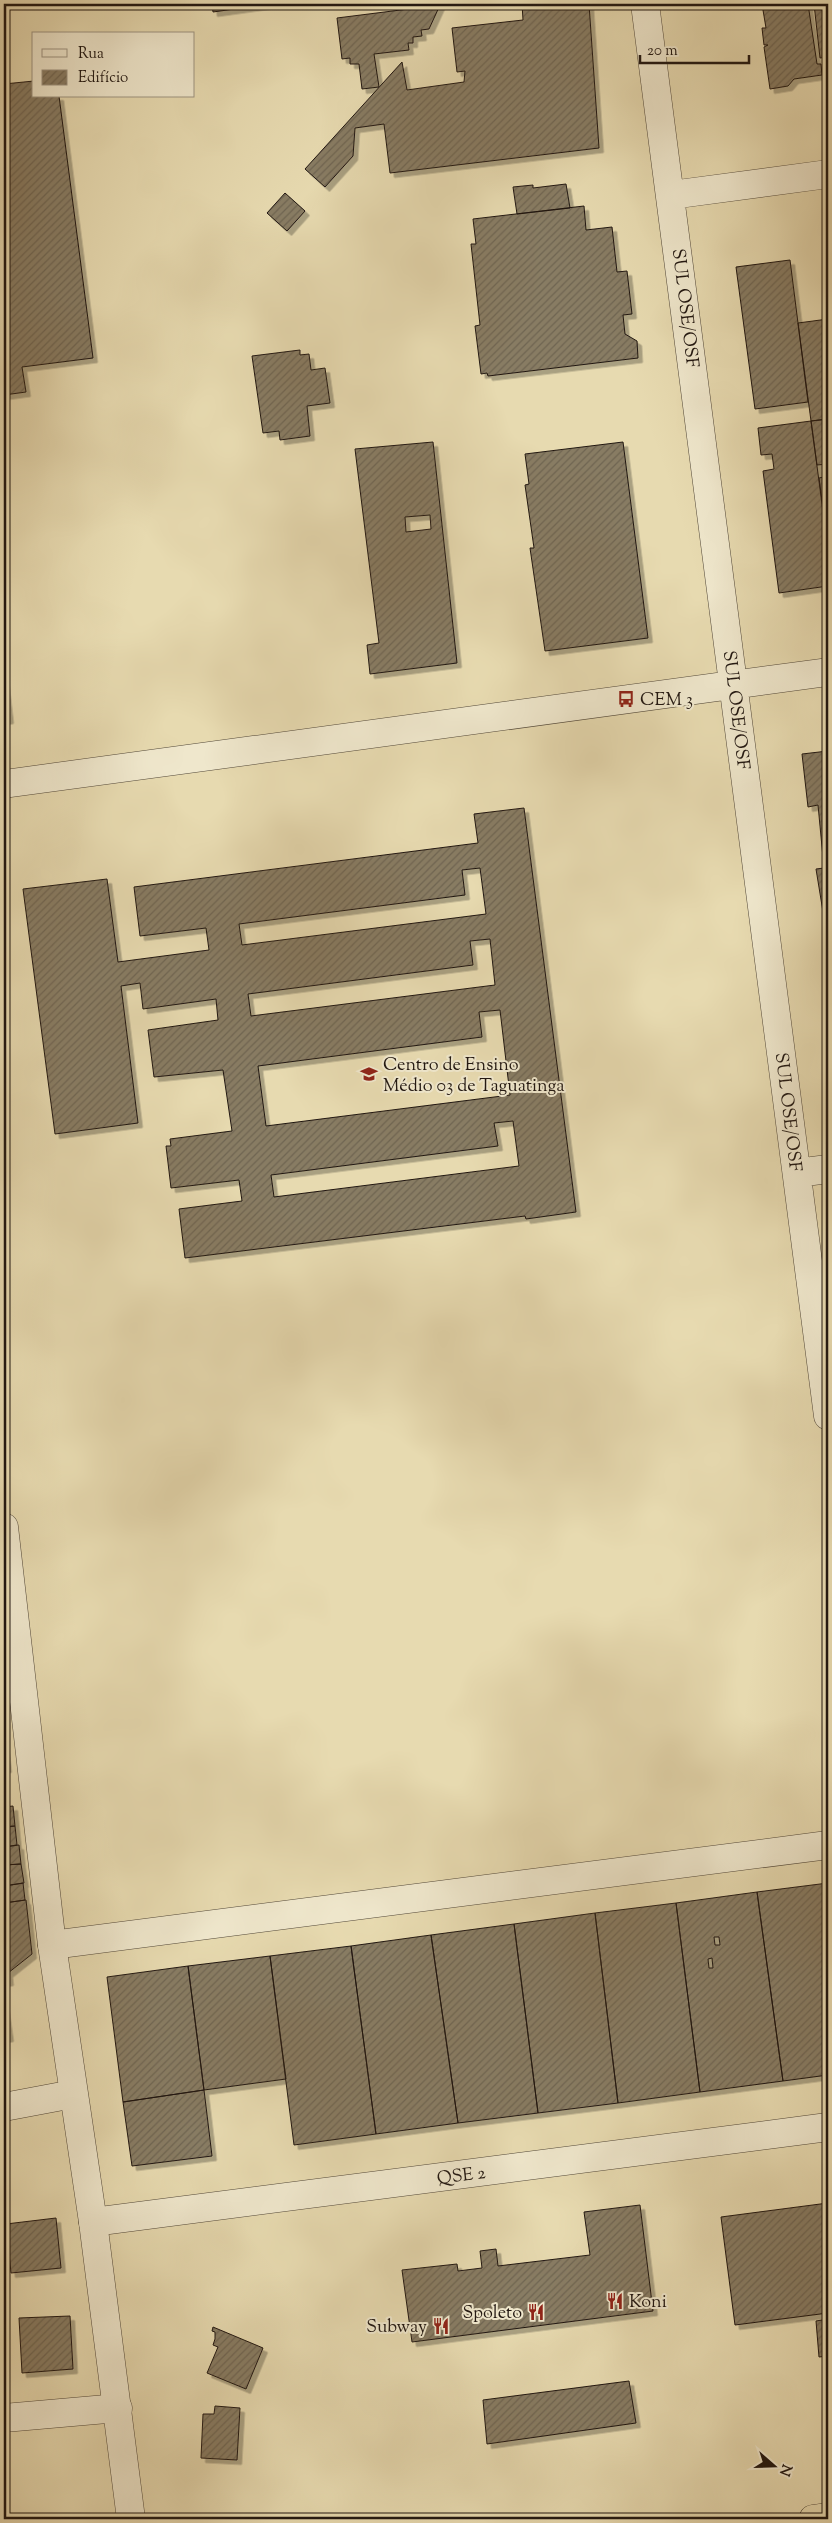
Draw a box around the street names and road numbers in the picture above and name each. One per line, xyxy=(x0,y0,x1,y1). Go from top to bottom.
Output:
street label: SUL OSE/OSF xyxy=(664,247,704,369)
street label: SUL OSE/OSF xyxy=(715,649,755,771)
street label: SUL OSE/OSF xyxy=(767,1051,807,1173)
street label: QSE 2 xyxy=(435,2161,488,2193)

